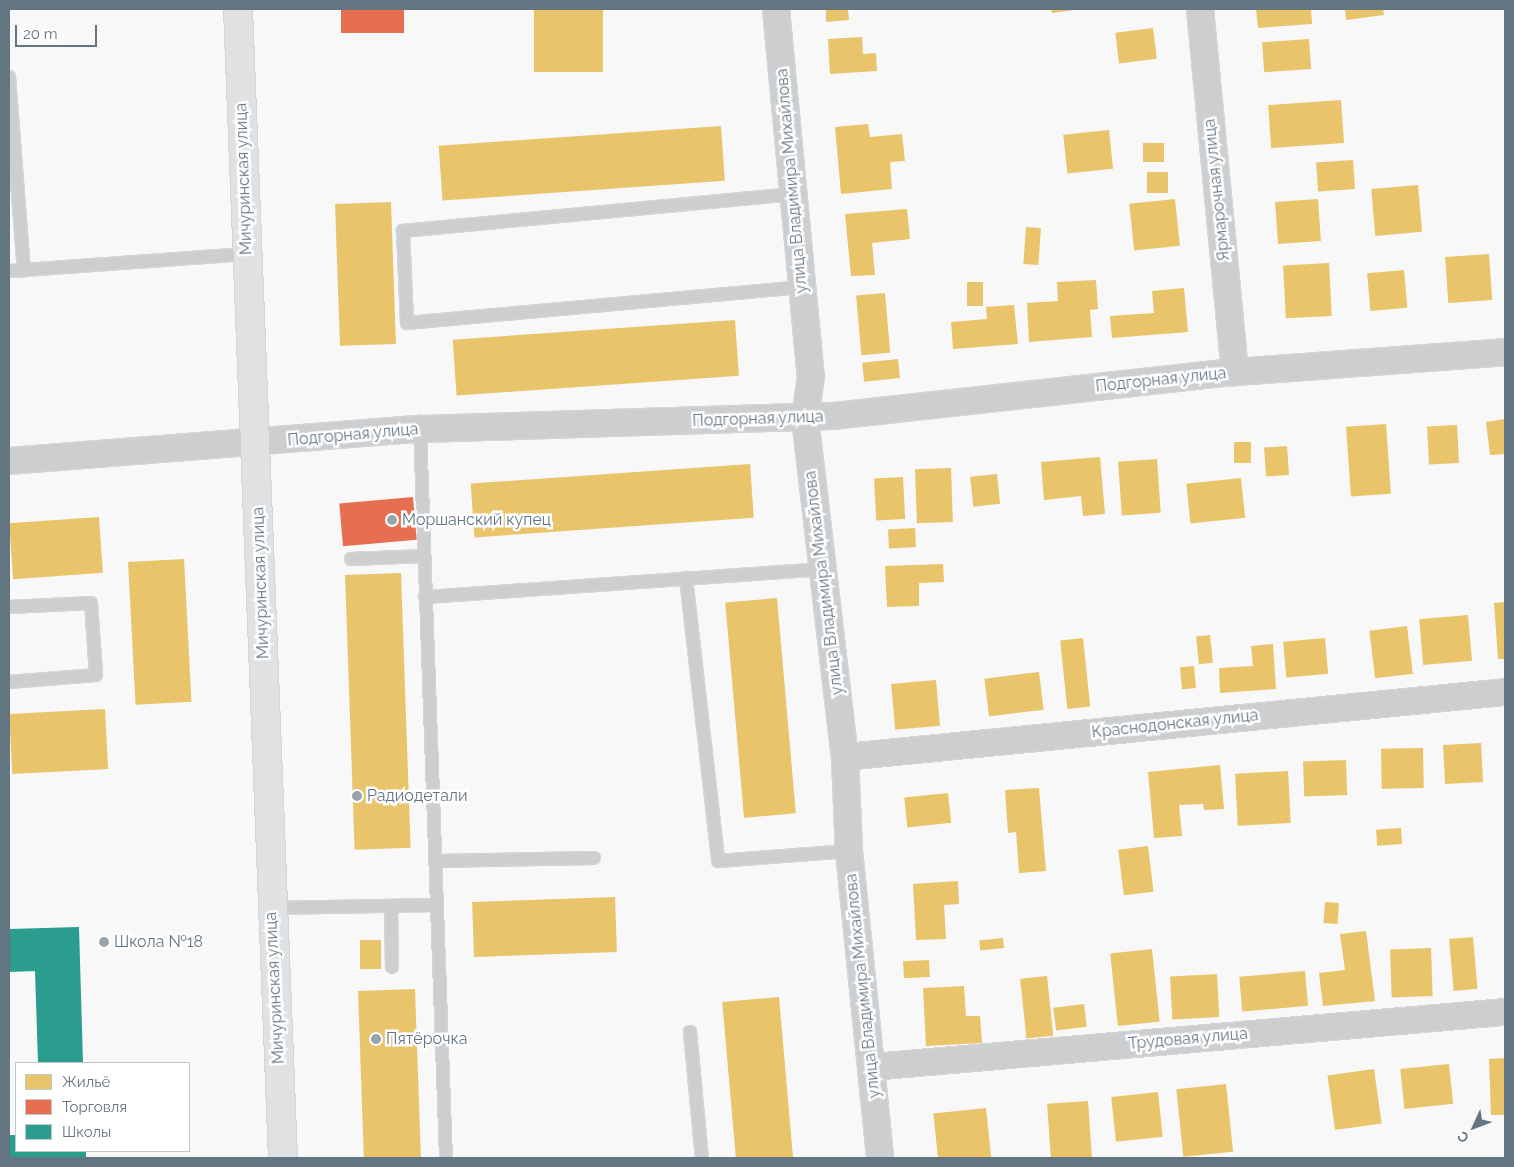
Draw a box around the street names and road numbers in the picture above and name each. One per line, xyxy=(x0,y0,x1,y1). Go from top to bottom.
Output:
street label: улица Владимира Михайлова xyxy=(773,68,811,294)
street label: Мичуринская улица xyxy=(232,102,256,256)
street label: Ярмарочная улица xyxy=(1200,118,1234,262)
street label: Подгорная улица xyxy=(1094,364,1228,396)
street label: Подгорная улица xyxy=(692,407,824,431)
street label: Подгорная улица xyxy=(287,420,419,450)
street label: улица Владимира Михайлова xyxy=(801,470,847,696)
street label: Мичуринская улица xyxy=(249,506,273,660)
street label: Краснодонская улица xyxy=(1090,706,1260,742)
street label: улица Владимира Михайлова xyxy=(842,873,884,1099)
street label: Мичуринская улица xyxy=(261,911,289,1065)
street label: Трудовая улица xyxy=(1127,1024,1249,1054)

